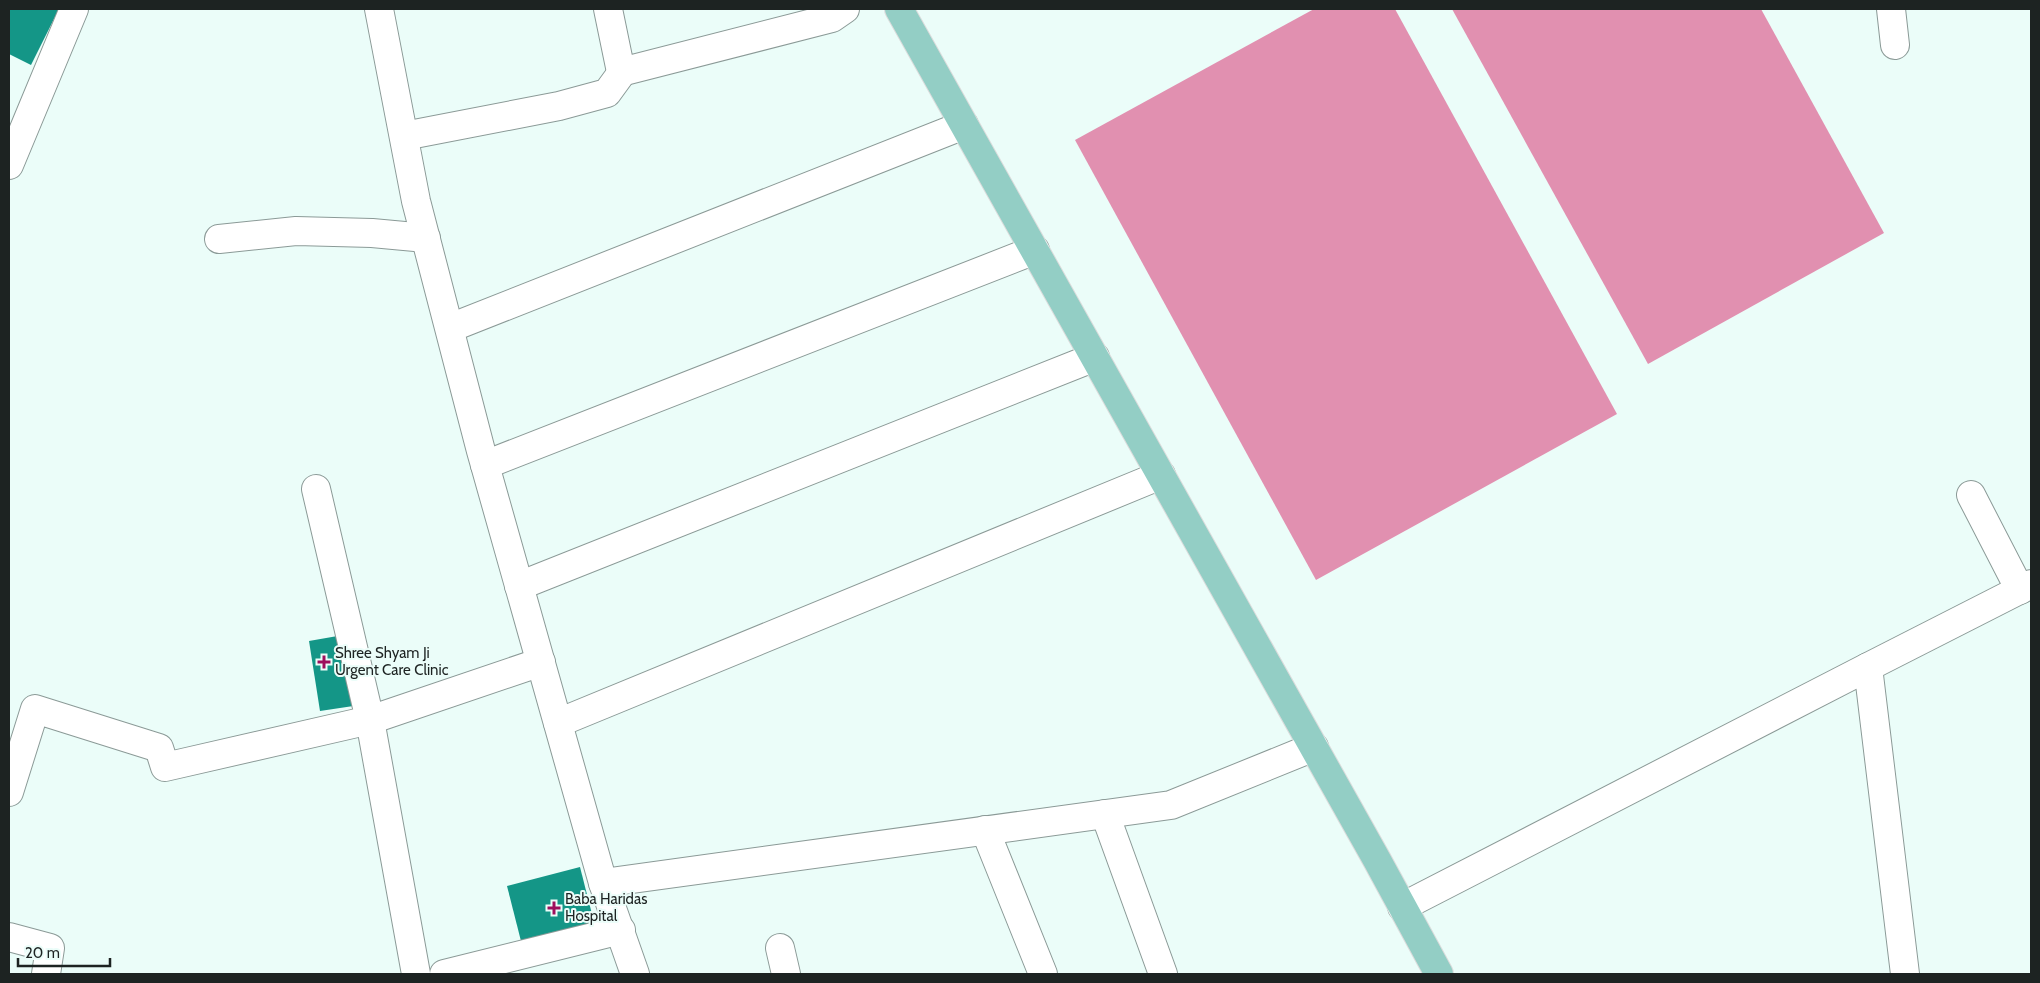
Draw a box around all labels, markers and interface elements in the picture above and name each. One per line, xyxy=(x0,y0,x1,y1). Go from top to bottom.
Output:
place label: Shree Shyam Ji Urgent Care Clinic xyxy=(335,644,449,679)
marker: Shree Shyam Ji Urgent Care Clinic xyxy=(317,655,331,669)
place label: Baba Haridas Hospital xyxy=(565,890,647,925)
marker: Baba Haridas Hospital xyxy=(547,901,561,915)
scale bar xyxy=(18,936,110,968)
text: 20 m xyxy=(25,944,60,962)

